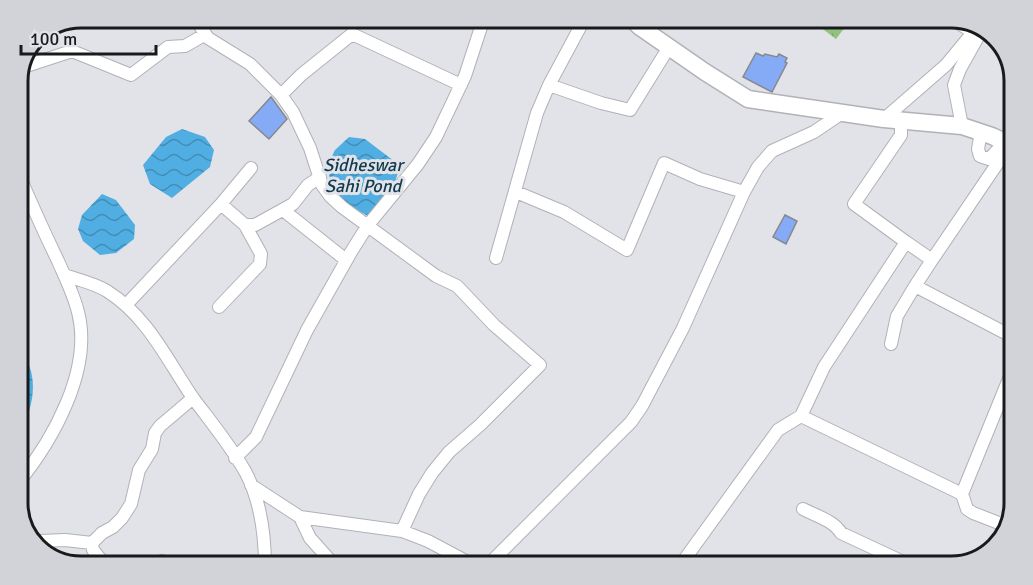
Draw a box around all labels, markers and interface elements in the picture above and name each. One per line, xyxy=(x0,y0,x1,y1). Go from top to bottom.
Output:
scale bar xyxy=(21,18,156,56)
text: 100 m xyxy=(30,28,77,50)
water label: Sidheswar Sahi Pond xyxy=(323,154,405,197)

